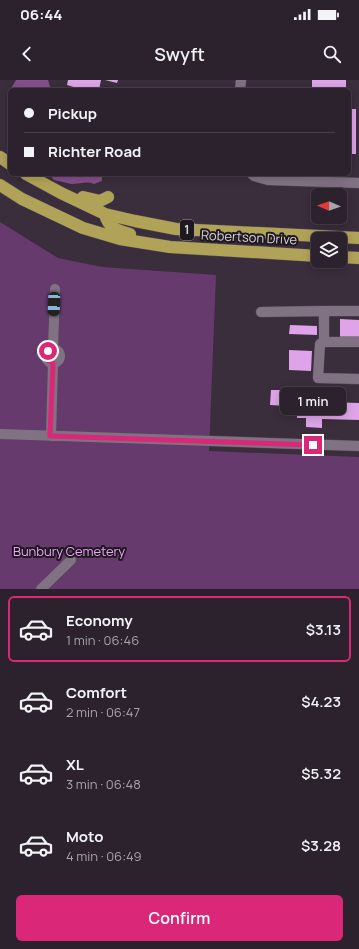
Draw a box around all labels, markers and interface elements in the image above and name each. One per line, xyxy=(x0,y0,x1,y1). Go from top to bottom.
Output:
text: 06:44 xyxy=(20,4,62,25)
text: Swyft xyxy=(154,42,205,66)
icon: back xyxy=(16,43,38,65)
icon: search xyxy=(321,43,343,65)
text: Pickup xyxy=(48,103,97,124)
text: Richter Road xyxy=(48,141,141,162)
north arrow xyxy=(311,188,347,224)
map controls xyxy=(311,188,347,268)
road number: 1 xyxy=(180,220,194,240)
street label: Robertson Drive xyxy=(200,225,298,249)
button: layers xyxy=(311,232,347,268)
car xyxy=(48,292,60,316)
route start xyxy=(39,342,57,360)
callout: 1 min xyxy=(280,387,346,415)
text: 1 min xyxy=(298,392,329,410)
route end xyxy=(304,436,322,454)
park label: Bunbury Cemetery xyxy=(13,542,125,560)
text: Economy xyxy=(66,610,133,631)
icon: car xyxy=(18,611,54,647)
text: $3.13 xyxy=(306,619,341,640)
text: 1 min · 06:46 xyxy=(66,631,139,649)
text: Comfort xyxy=(66,682,127,703)
icon: car xyxy=(18,683,54,719)
text: $4.23 xyxy=(301,691,341,712)
text: 2 min · 06:47 xyxy=(66,703,140,721)
text: XL xyxy=(66,754,84,775)
icon: car xyxy=(18,755,54,791)
text: $5.32 xyxy=(301,763,341,784)
text: 3 min · 06:48 xyxy=(66,775,141,793)
text: Moto xyxy=(66,826,103,847)
icon: car xyxy=(18,827,54,863)
text: $3.28 xyxy=(301,835,341,856)
text: 4 min · 06:49 xyxy=(66,847,142,865)
button: Confirm xyxy=(16,895,343,941)

